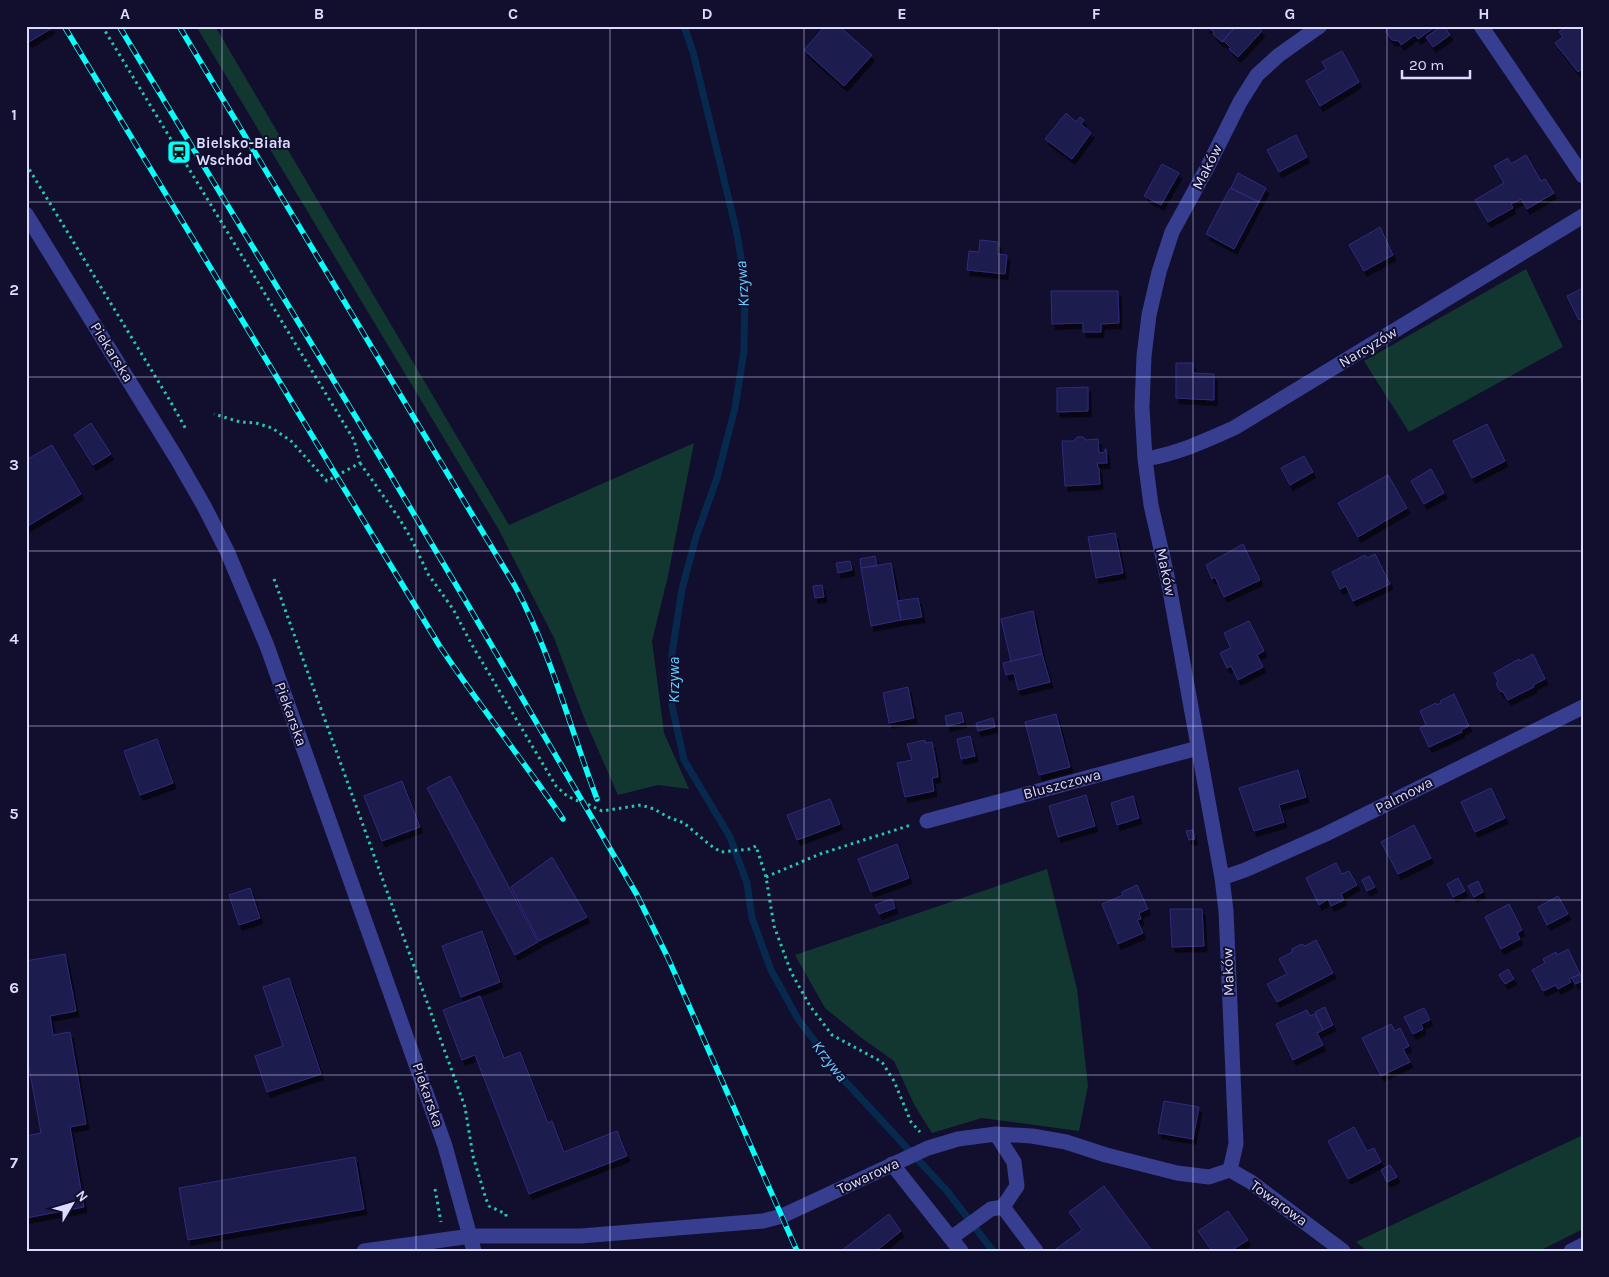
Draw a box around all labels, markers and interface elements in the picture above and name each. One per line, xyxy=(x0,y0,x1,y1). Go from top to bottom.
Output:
text: A xyxy=(120,4,130,23)
text: B xyxy=(314,4,324,23)
text: C xyxy=(508,4,518,23)
text: D xyxy=(702,4,713,23)
text: E xyxy=(897,4,907,23)
text: F xyxy=(1092,4,1101,23)
text: G xyxy=(1285,4,1295,23)
text: H xyxy=(1478,4,1490,23)
scale bar xyxy=(1402,48,1469,80)
text: 20 m xyxy=(1409,56,1444,74)
text: 1 xyxy=(11,105,17,124)
place label: Bielsko-Biała Wschód xyxy=(196,134,291,169)
station icon: Bielsko-Biała Wschód xyxy=(166,139,192,165)
street label: Maków xyxy=(1188,141,1226,193)
water label: Krzywa xyxy=(731,260,753,308)
text: 2 xyxy=(9,280,19,299)
street label: Piekarska xyxy=(87,319,137,385)
street label: Narcyzów xyxy=(1336,323,1401,371)
text: 3 xyxy=(9,455,19,474)
street label: Maków xyxy=(1152,546,1180,598)
text: 4 xyxy=(9,629,19,648)
water label: Krzywa xyxy=(664,657,683,703)
street label: Piekarska xyxy=(271,679,311,749)
street label: Bluszczowa xyxy=(1021,765,1103,803)
street label: Palmowa xyxy=(1372,773,1436,817)
text: 5 xyxy=(9,804,19,823)
street label: Maków xyxy=(1218,947,1238,997)
text: 6 xyxy=(9,978,19,997)
water label: Krzywa xyxy=(808,1037,852,1085)
street label: Piekarska xyxy=(409,1060,447,1130)
text: 7 xyxy=(10,1153,18,1172)
street label: Towarowa xyxy=(834,1154,902,1198)
street label: Towarowa xyxy=(1247,1176,1311,1230)
north arrow xyxy=(48,1180,98,1230)
text: N xyxy=(72,1187,92,1205)

